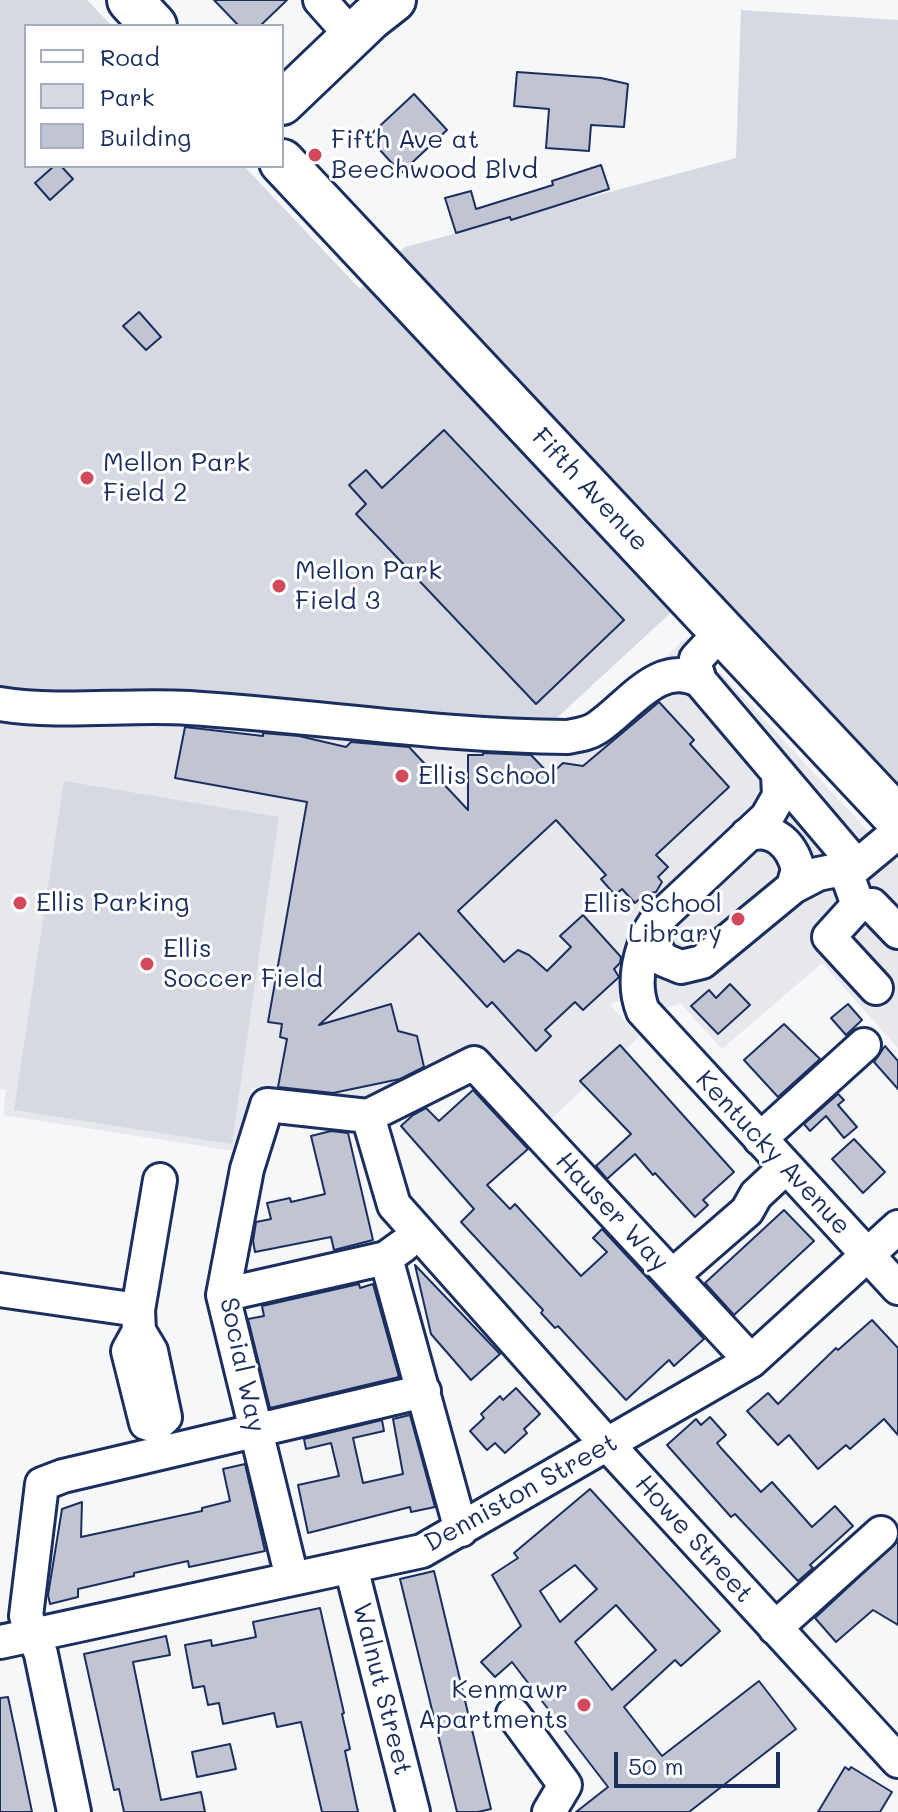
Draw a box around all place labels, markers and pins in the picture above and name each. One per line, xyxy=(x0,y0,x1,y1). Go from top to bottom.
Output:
place label: Fifth Ave at Beechwood Blvd xyxy=(331,124,538,186)
marker: Fifth Ave at Beechwood Blvd xyxy=(306,146,324,164)
place label: Mellon Park Field 2 xyxy=(103,447,250,508)
marker: Mellon Park Field 2 xyxy=(78,469,96,487)
place label: Mellon Park Field 3 xyxy=(295,555,442,616)
marker: Mellon Park Field 3 xyxy=(270,577,288,595)
place label: Ellis School xyxy=(418,760,557,792)
marker: Ellis School xyxy=(393,767,411,785)
place label: Ellis Parking xyxy=(36,887,189,919)
place label: Ellis School Library xyxy=(583,888,722,950)
marker: Ellis Parking xyxy=(11,894,29,912)
marker: Ellis School Library xyxy=(729,910,747,928)
place label: Ellis Soccer Field xyxy=(163,933,323,994)
marker: Ellis Soccer Field xyxy=(138,955,156,973)
place label: Kenmawr Apartments xyxy=(418,1674,568,1736)
marker: Kenmawr Apartments xyxy=(575,1696,593,1714)

